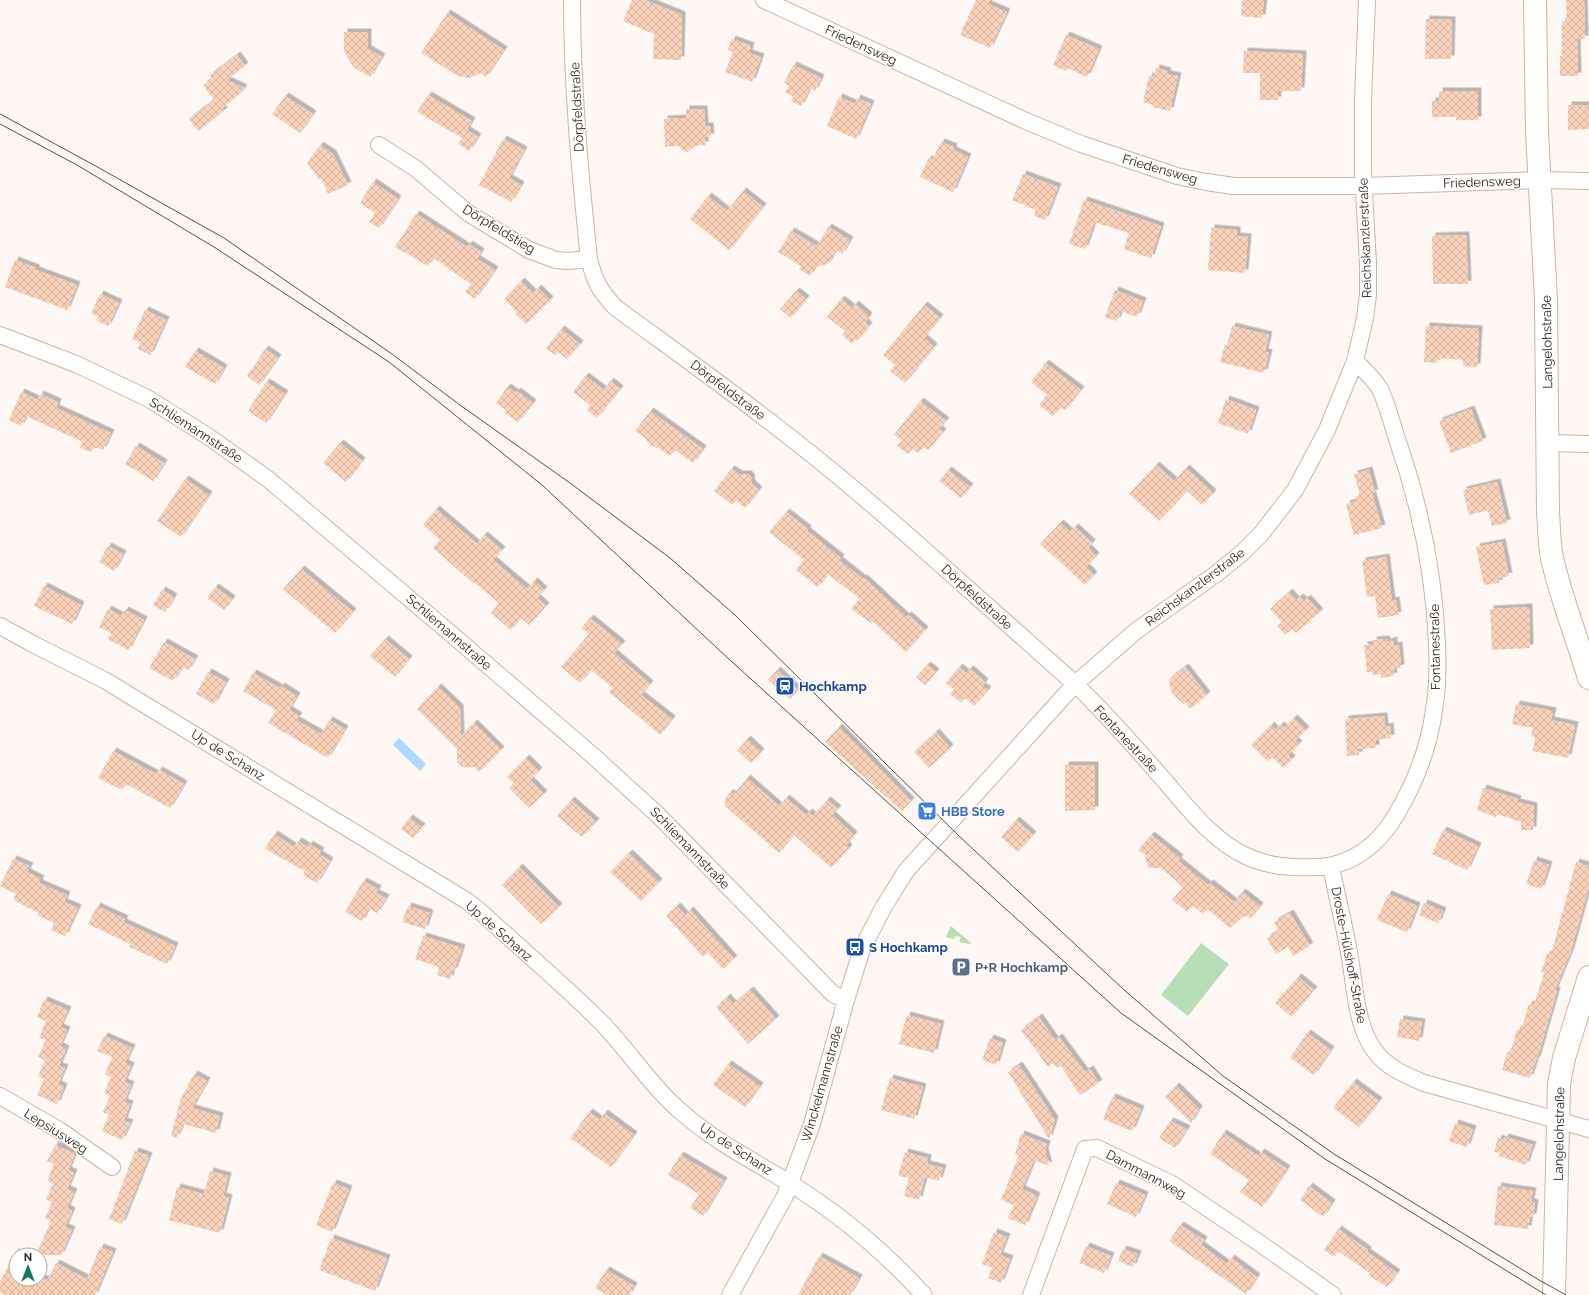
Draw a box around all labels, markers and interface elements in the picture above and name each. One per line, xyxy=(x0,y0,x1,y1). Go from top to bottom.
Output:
street label: Friedensweg xyxy=(823,22,899,68)
street label: Dörpfeldstraße xyxy=(567,61,587,152)
street label: Friedensweg xyxy=(1121,151,1199,187)
street label: Friedensweg xyxy=(1443,173,1521,191)
street label: Reichskanzlerstraße xyxy=(1355,177,1375,298)
street label: Dörpfeldstieg xyxy=(460,201,538,257)
street label: Langelohstraße xyxy=(1539,295,1555,389)
street label: Dörpfeldstraße xyxy=(688,357,769,423)
street label: Schliemannstraße xyxy=(147,394,246,466)
street label: Reichskanzlerstraße xyxy=(1142,545,1248,629)
street label: Dörpfeldstraße xyxy=(939,561,1016,633)
street label: Schliemannstraße xyxy=(403,591,495,673)
street label: Fontanestraße xyxy=(1427,603,1443,690)
station icon: Hochkamp xyxy=(774,675,796,697)
place label: Hochkamp xyxy=(799,679,867,694)
street label: Fontanestraße xyxy=(1091,702,1161,776)
street label: Up de Schanz xyxy=(189,726,267,784)
supermarket icon: HBB Store xyxy=(916,800,938,822)
street label: Schliemannstraße xyxy=(647,804,733,892)
place label: HBB Store xyxy=(941,804,1005,819)
street label: Droste-Hülshoff-Straße xyxy=(1328,886,1370,1025)
street label: Up de Schanz xyxy=(462,898,536,964)
bus stop icon: S Hochkamp xyxy=(844,936,866,958)
place label: S Hochkamp xyxy=(869,940,948,955)
parking icon: P+R Hochkamp xyxy=(950,956,972,978)
place label: P+R Hochkamp xyxy=(975,960,1068,975)
street label: Winckelmannstraße xyxy=(798,1024,846,1144)
street label: Langelohstraße xyxy=(1551,1087,1567,1181)
street label: Lepsiusweg xyxy=(21,1106,91,1156)
street label: Up de Schanz xyxy=(697,1120,775,1178)
street label: Dammannweg xyxy=(1103,1147,1189,1201)
north arrow xyxy=(8,1247,48,1287)
text: N xyxy=(24,1251,32,1264)

